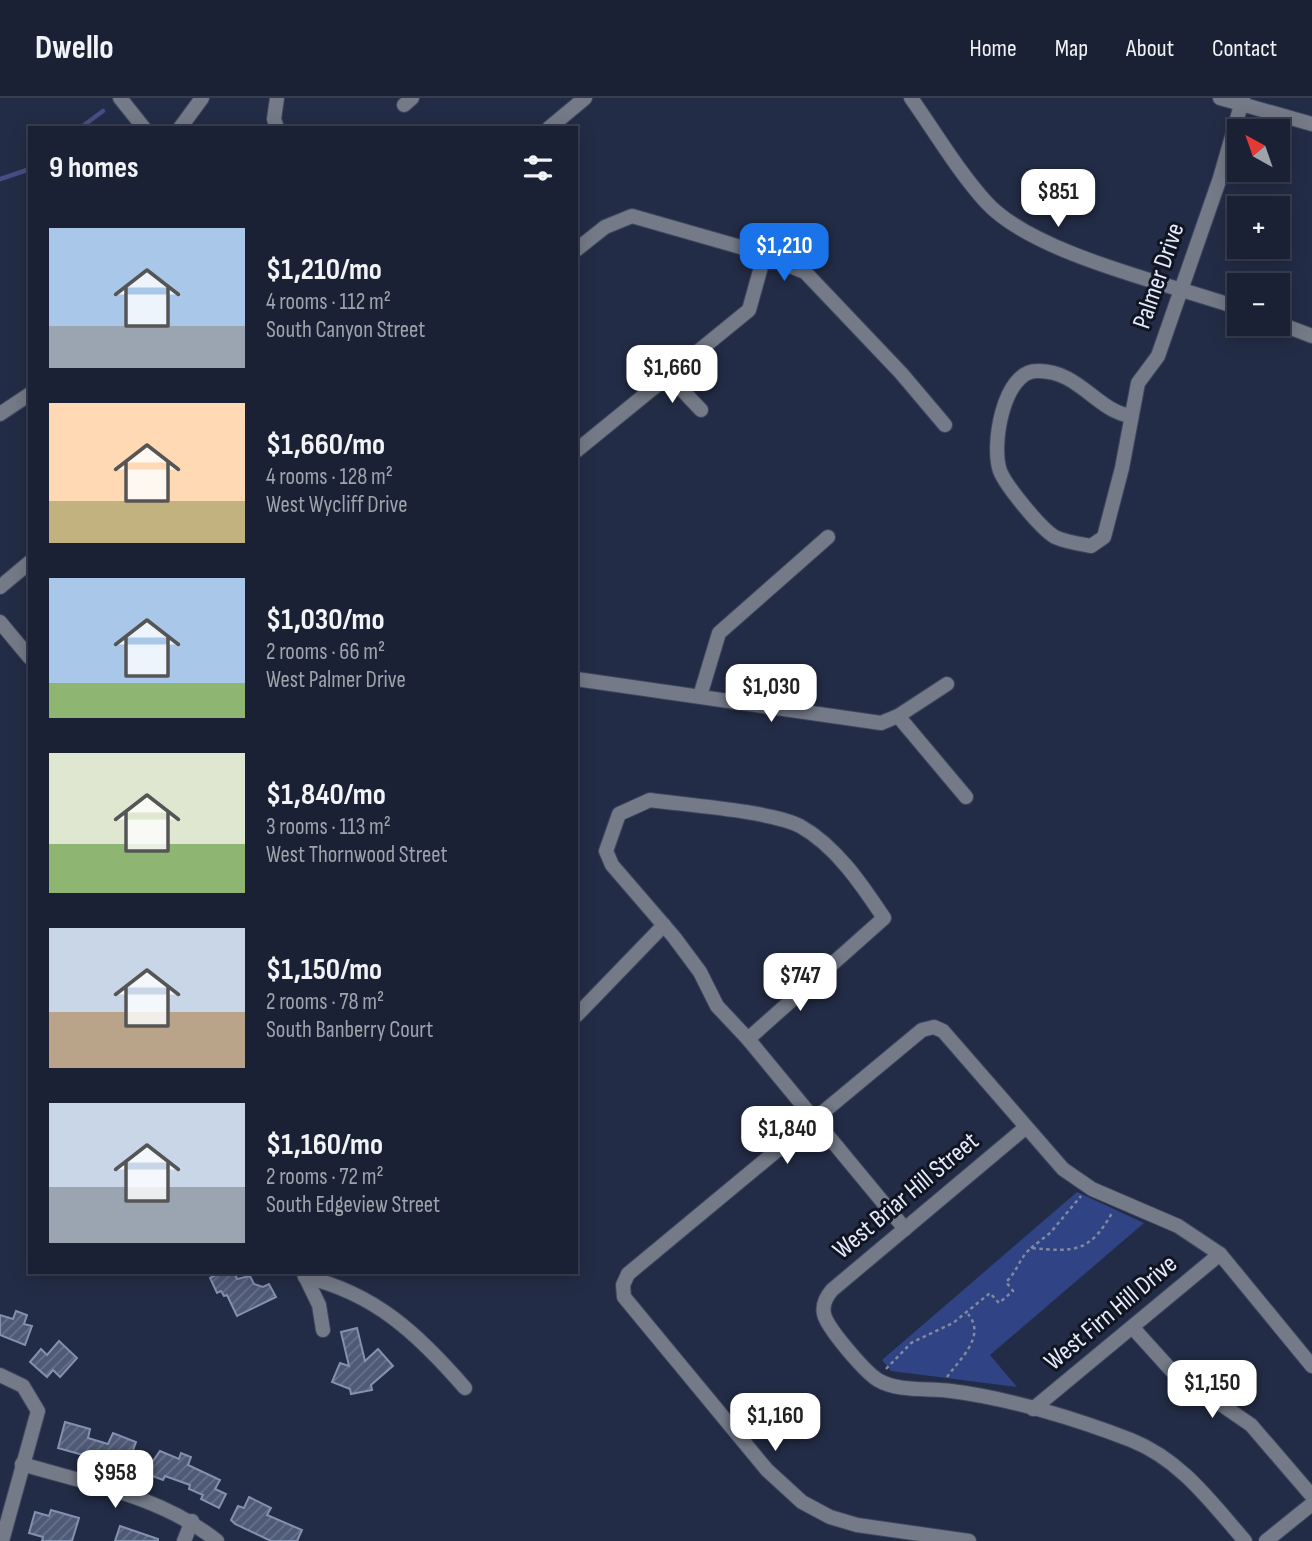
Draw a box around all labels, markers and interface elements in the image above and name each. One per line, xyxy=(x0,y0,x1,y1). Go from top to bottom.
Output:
text: Dwello xyxy=(35,28,114,68)
text: Home xyxy=(969,34,1017,63)
text: Map xyxy=(1055,34,1088,63)
text: About xyxy=(1126,34,1174,63)
text: Contact xyxy=(1212,34,1277,63)
north arrow xyxy=(1227,119,1290,182)
map controls xyxy=(1227,119,1290,336)
icon: filters xyxy=(519,149,557,187)
text: 9 homes xyxy=(49,150,139,186)
pin: $851 xyxy=(1017,170,1099,229)
text: $851 xyxy=(1037,178,1079,206)
button: + xyxy=(1227,196,1290,259)
street label: Palmer Drive xyxy=(1126,219,1192,333)
pin: $1,210 xyxy=(727,223,841,283)
text: $1,210 xyxy=(756,232,812,260)
text: $1,210/mo xyxy=(266,252,382,288)
icon: home xyxy=(105,256,189,340)
button: − xyxy=(1227,273,1290,336)
text: 4 rooms · 112 m² xyxy=(266,288,391,316)
text: South Canyon Street xyxy=(266,316,425,344)
pin: $1,660 xyxy=(615,345,729,405)
text: $1,660 xyxy=(642,354,702,382)
text: $1,660/mo xyxy=(266,427,385,463)
icon: home xyxy=(105,431,189,515)
text: 4 rooms · 128 m² xyxy=(266,463,393,491)
text: West Wycliff Drive xyxy=(266,491,408,519)
text: $1,030/mo xyxy=(266,602,384,638)
icon: home xyxy=(105,606,189,690)
text: 2 rooms · 66 m² xyxy=(266,638,385,666)
pin: $1,030 xyxy=(714,664,828,724)
text: West Palmer Drive xyxy=(266,666,406,694)
text: $1,030 xyxy=(742,673,800,701)
text: $1,840/mo xyxy=(266,777,386,813)
icon: home xyxy=(105,781,189,865)
text: 3 rooms · 113 m² xyxy=(266,813,391,841)
text: West Thornwood Street xyxy=(266,841,447,869)
text: $1,150/mo xyxy=(266,952,382,988)
pin: $747 xyxy=(759,954,841,1013)
icon: home xyxy=(105,956,189,1040)
text: $747 xyxy=(780,962,820,990)
text: 2 rooms · 78 m² xyxy=(266,988,384,1016)
text: South Banberry Court xyxy=(266,1016,433,1044)
pin: $1,840 xyxy=(730,1107,844,1166)
text: $1,840 xyxy=(757,1115,817,1143)
street label: West Briar Hill Street xyxy=(827,1126,985,1266)
text: $1,160/mo xyxy=(266,1127,383,1163)
icon: home xyxy=(105,1131,189,1215)
text: 2 rooms · 72 m² xyxy=(266,1163,384,1191)
text: South Edgeview Street xyxy=(266,1191,440,1219)
street label: West Firn Hill Drive xyxy=(1038,1249,1184,1377)
pin: $1,150 xyxy=(1155,1360,1269,1420)
text: $1,150 xyxy=(1184,1369,1240,1397)
pin: $1,160 xyxy=(718,1394,832,1453)
text: $1,160 xyxy=(746,1402,804,1430)
pin: $958 xyxy=(74,1450,156,1510)
text: $958 xyxy=(93,1459,137,1487)

